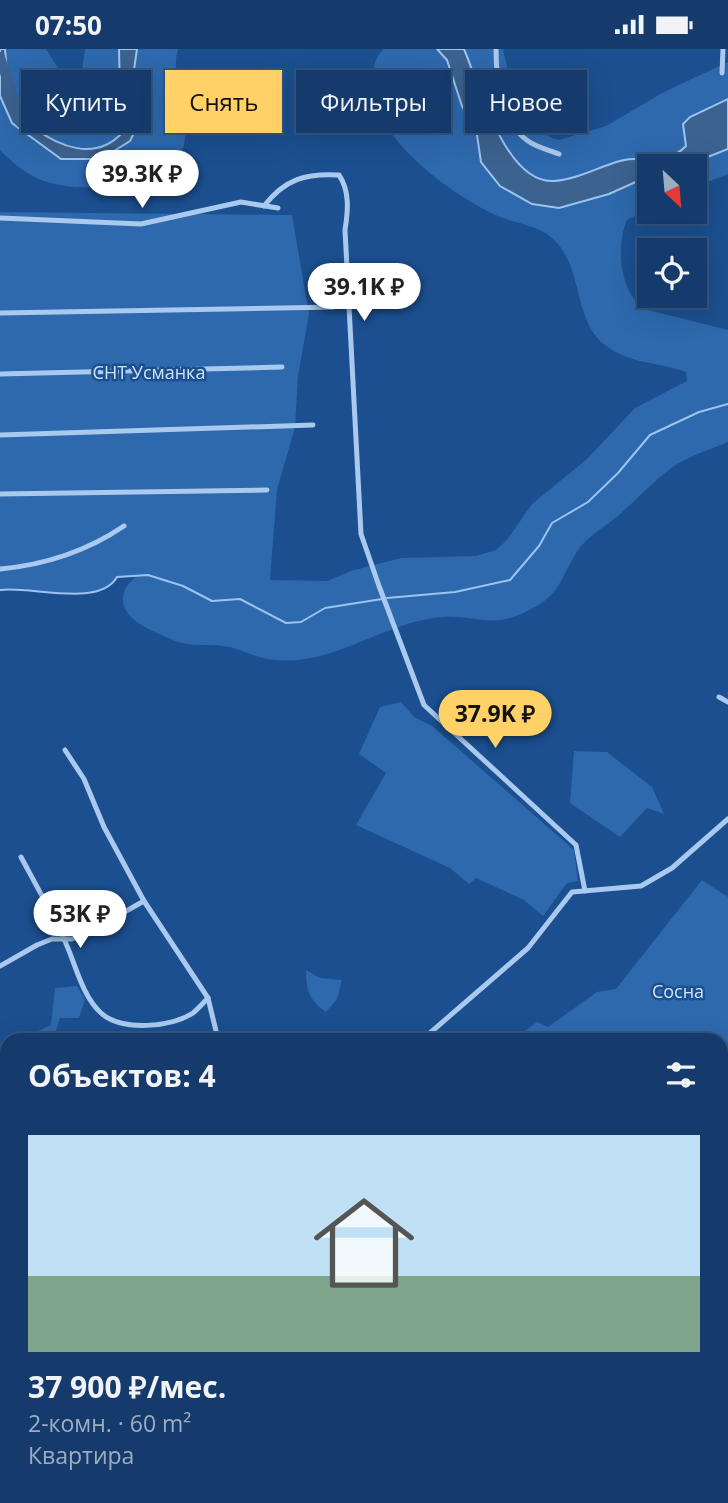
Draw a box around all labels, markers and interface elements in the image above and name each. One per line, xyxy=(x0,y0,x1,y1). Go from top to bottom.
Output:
text: 07:50 xyxy=(35,7,102,43)
chip: Купить xyxy=(21,70,151,133)
chip: Снять xyxy=(165,70,282,133)
chip: Фильтры xyxy=(296,70,451,133)
chip: Новое xyxy=(465,70,587,133)
pin: 39.3K ₽ xyxy=(77,151,207,210)
north arrow xyxy=(637,154,707,224)
map controls xyxy=(637,154,707,308)
text: 39.3K ₽ xyxy=(102,157,182,189)
button: locate xyxy=(637,238,707,308)
pin: 39.1K ₽ xyxy=(299,264,429,323)
text: 39.1K ₽ xyxy=(324,270,404,302)
park label: СНТ Усманка xyxy=(93,360,205,384)
pin: 37.9K ₽ xyxy=(430,691,560,750)
text: 37.9K ₽ xyxy=(455,697,535,729)
pin: 53K ₽ xyxy=(31,891,129,950)
text: 53K ₽ xyxy=(50,897,110,929)
park label: Сосна xyxy=(652,979,704,1003)
text: Объектов: 4 xyxy=(28,1055,216,1096)
icon: filters xyxy=(662,1056,700,1094)
icon: home xyxy=(301,1180,427,1306)
text: 37 900 ₽/мес. xyxy=(28,1366,226,1407)
text: 2-комн. · 60 m² xyxy=(28,1407,191,1439)
text: Квартира xyxy=(28,1439,134,1471)

